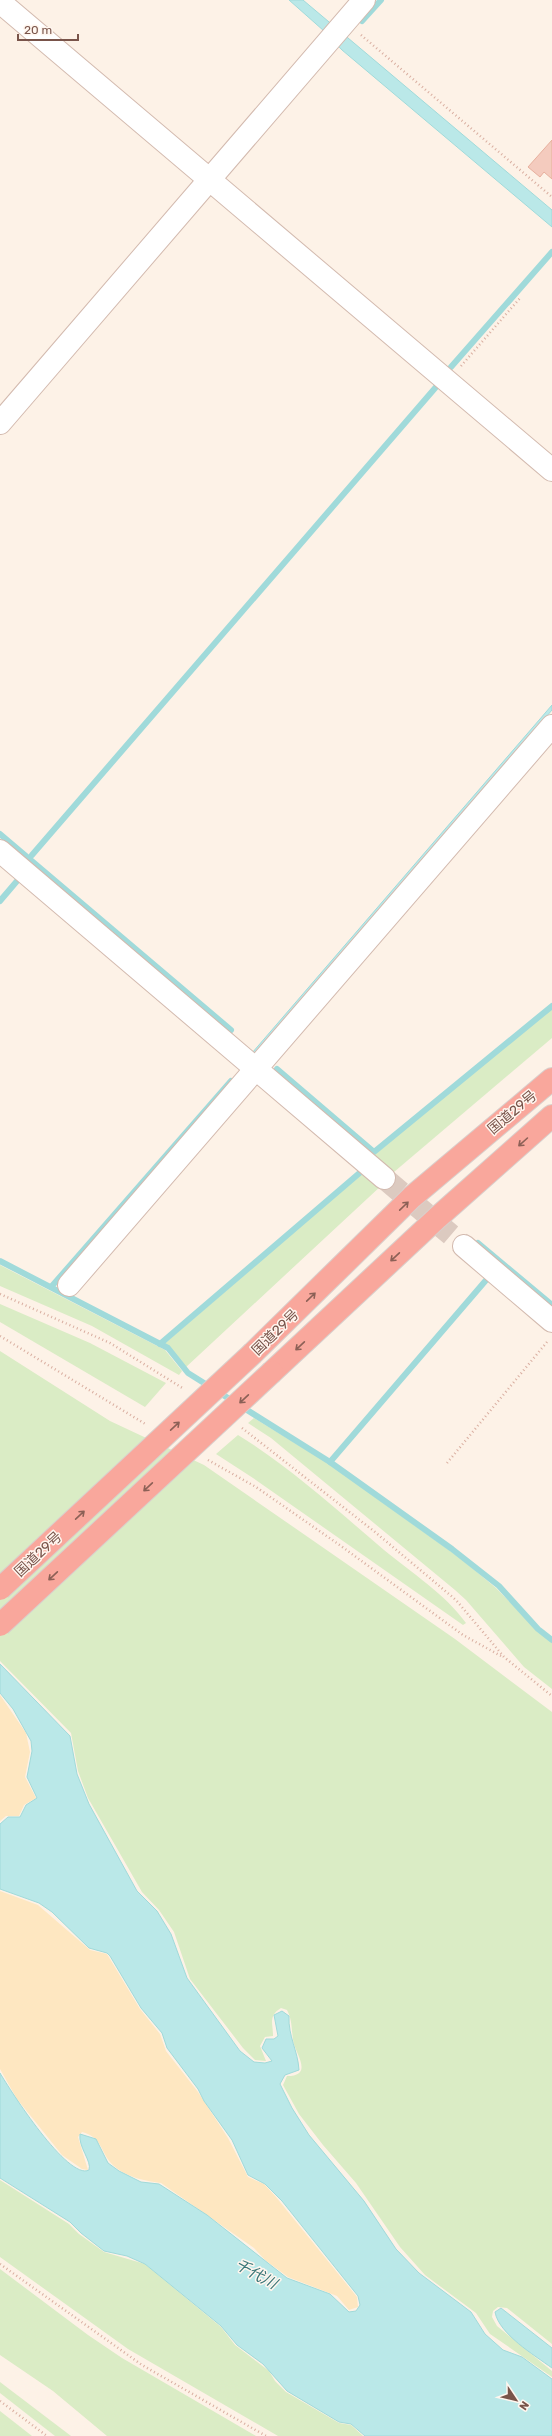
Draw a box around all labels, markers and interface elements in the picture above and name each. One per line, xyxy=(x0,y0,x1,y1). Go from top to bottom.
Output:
scale bar xyxy=(18,16,78,42)
text: 20 m xyxy=(24,23,52,37)
street label: 国道29号 xyxy=(484,1087,540,1138)
one-way arrow xyxy=(518,1137,528,1147)
one-way arrow xyxy=(399,1201,409,1211)
one-way arrow xyxy=(390,1252,400,1262)
one-way arrow xyxy=(306,1292,316,1302)
street label: 国道29号 xyxy=(248,1306,302,1359)
one-way arrow xyxy=(295,1341,305,1351)
one-way arrow xyxy=(239,1394,249,1404)
one-way arrow xyxy=(170,1422,180,1431)
one-way arrow xyxy=(143,1483,154,1492)
one-way arrow xyxy=(75,1510,85,1520)
street label: 国道29号 xyxy=(11,1528,66,1581)
one-way arrow xyxy=(48,1571,58,1580)
water label: 千代川 xyxy=(232,2255,282,2294)
north arrow xyxy=(496,2380,536,2420)
text: N xyxy=(516,2398,531,2412)

